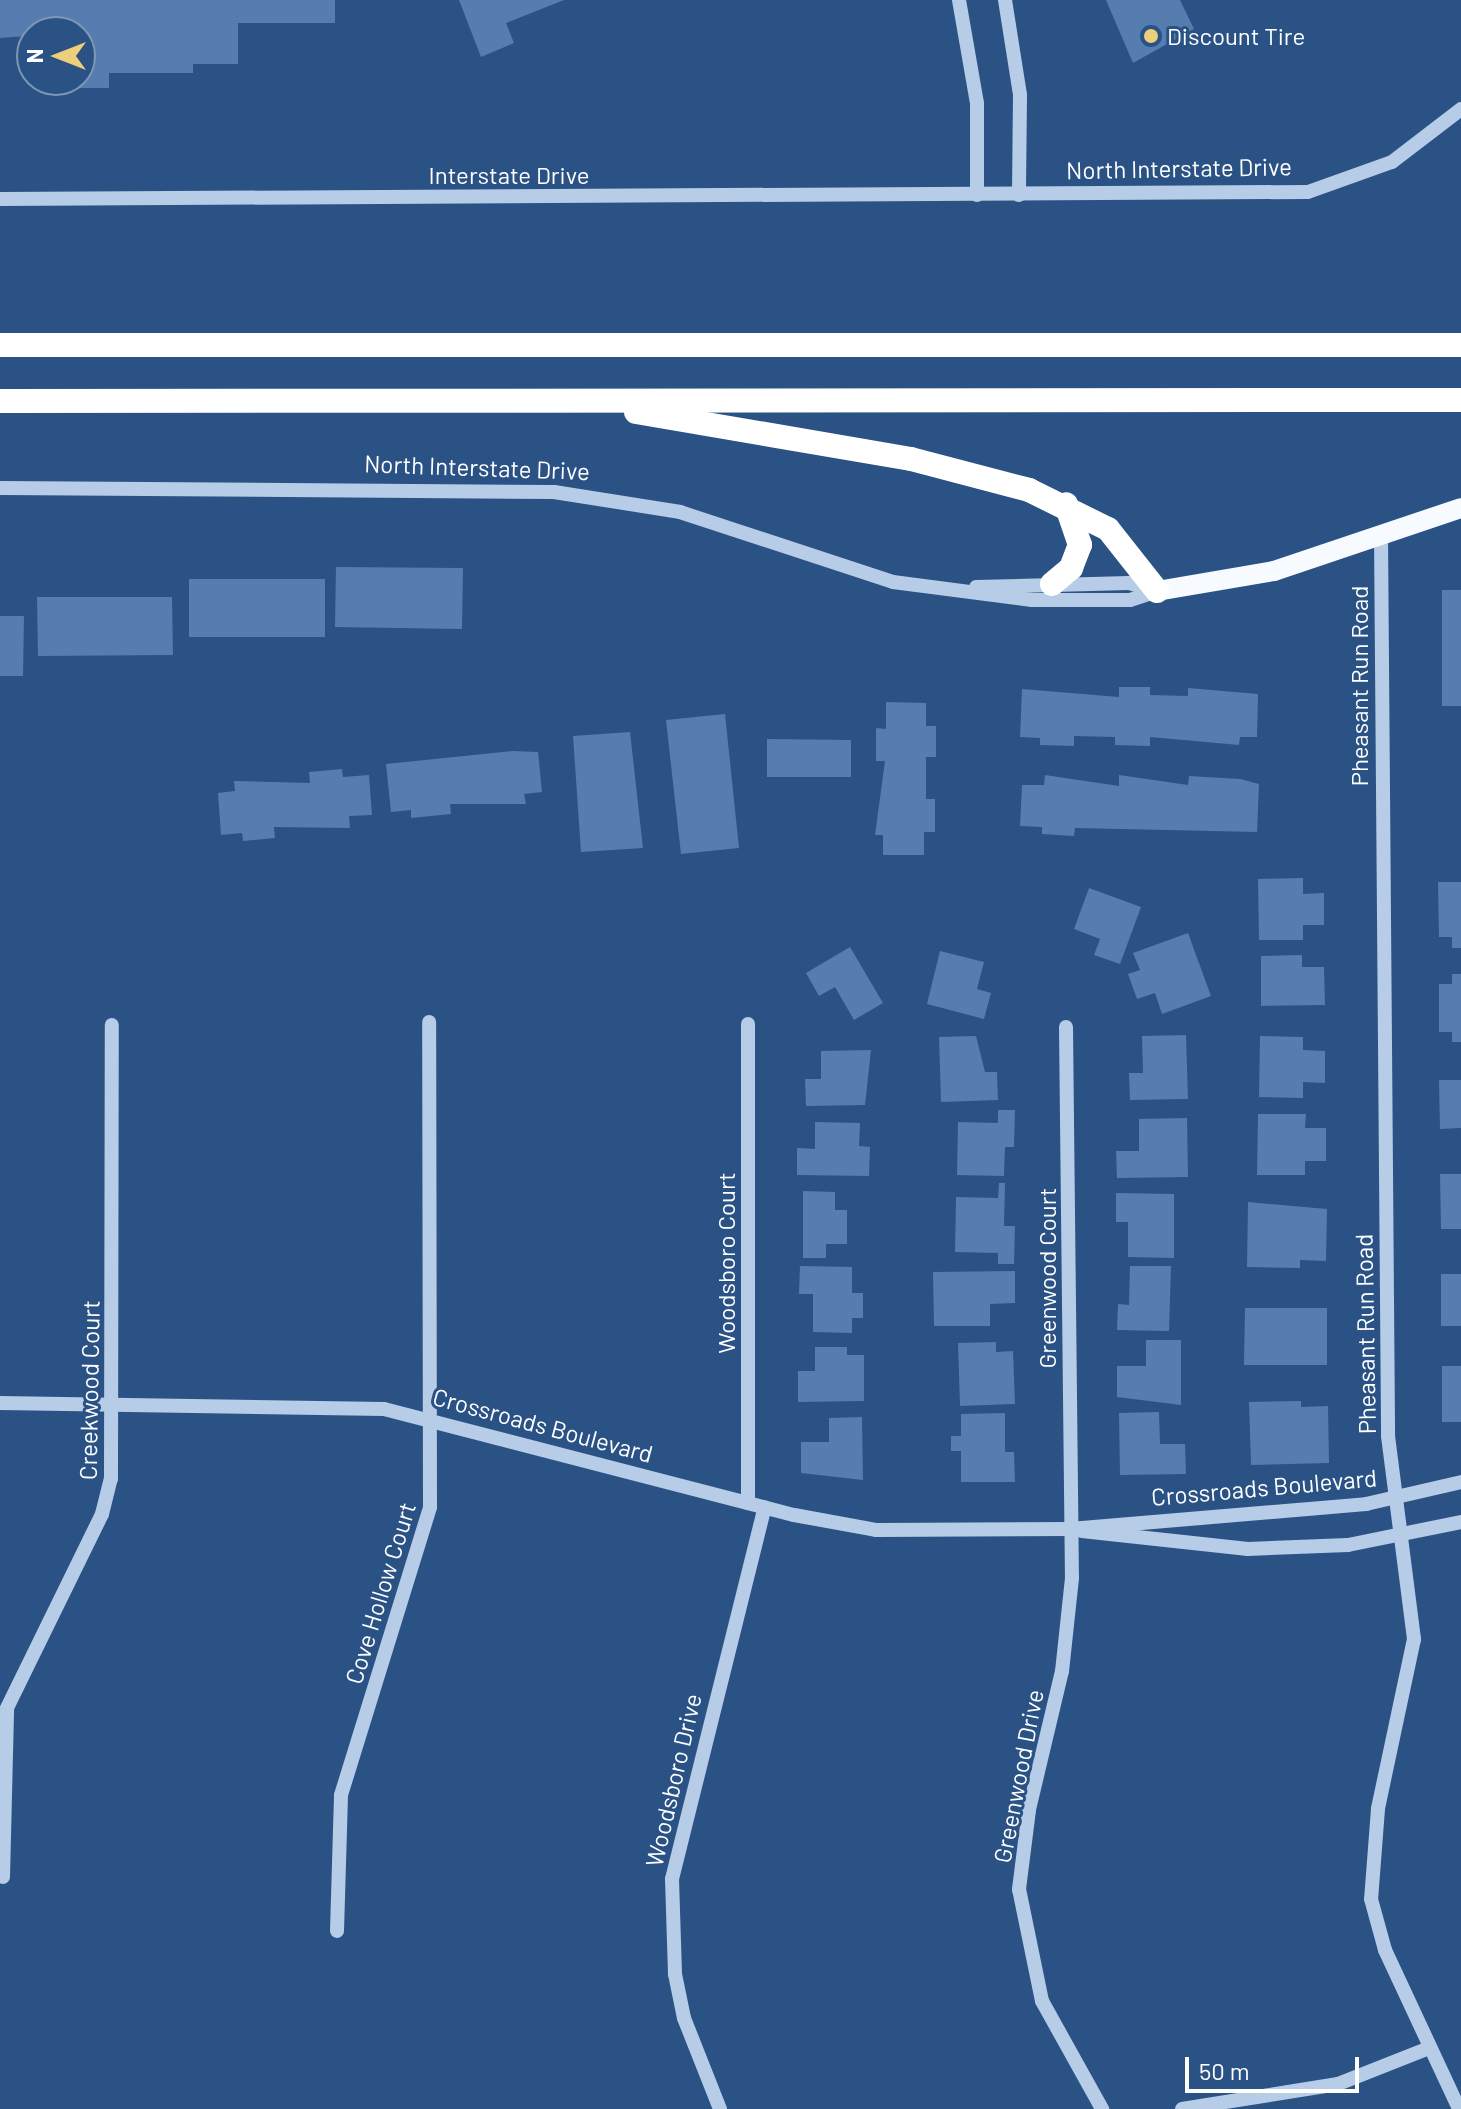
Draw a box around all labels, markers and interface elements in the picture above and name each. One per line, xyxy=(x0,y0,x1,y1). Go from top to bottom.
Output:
north arrow xyxy=(16,16,96,96)
place label: Discount Tire xyxy=(1167,22,1305,50)
marker: Discount Tire xyxy=(1142,27,1160,45)
text: N xyxy=(21,49,47,63)
street label: North Interstate Drive xyxy=(1066,152,1292,184)
street label: Interstate Drive xyxy=(429,161,589,189)
street label: North Interstate Drive xyxy=(364,449,590,485)
street label: Pheasant Run Road xyxy=(1345,586,1373,786)
street label: Woodsboro Court xyxy=(712,1172,740,1354)
street label: Greenwood Court xyxy=(1033,1188,1061,1368)
street label: Pheasant Run Road xyxy=(1349,1233,1381,1435)
street label: Creekwood Court xyxy=(73,1300,105,1480)
street label: Crossroads Boulevard xyxy=(430,1382,656,1468)
street label: Crossroads Boulevard xyxy=(1150,1463,1378,1511)
street label: Cove Hollow Court xyxy=(339,1499,421,1687)
street label: Greenwood Drive xyxy=(987,1687,1049,1865)
street label: Woodsboro Drive xyxy=(639,1691,707,1869)
scale bar xyxy=(1189,2041,1363,2091)
text: 50 m xyxy=(1199,2056,1250,2085)

